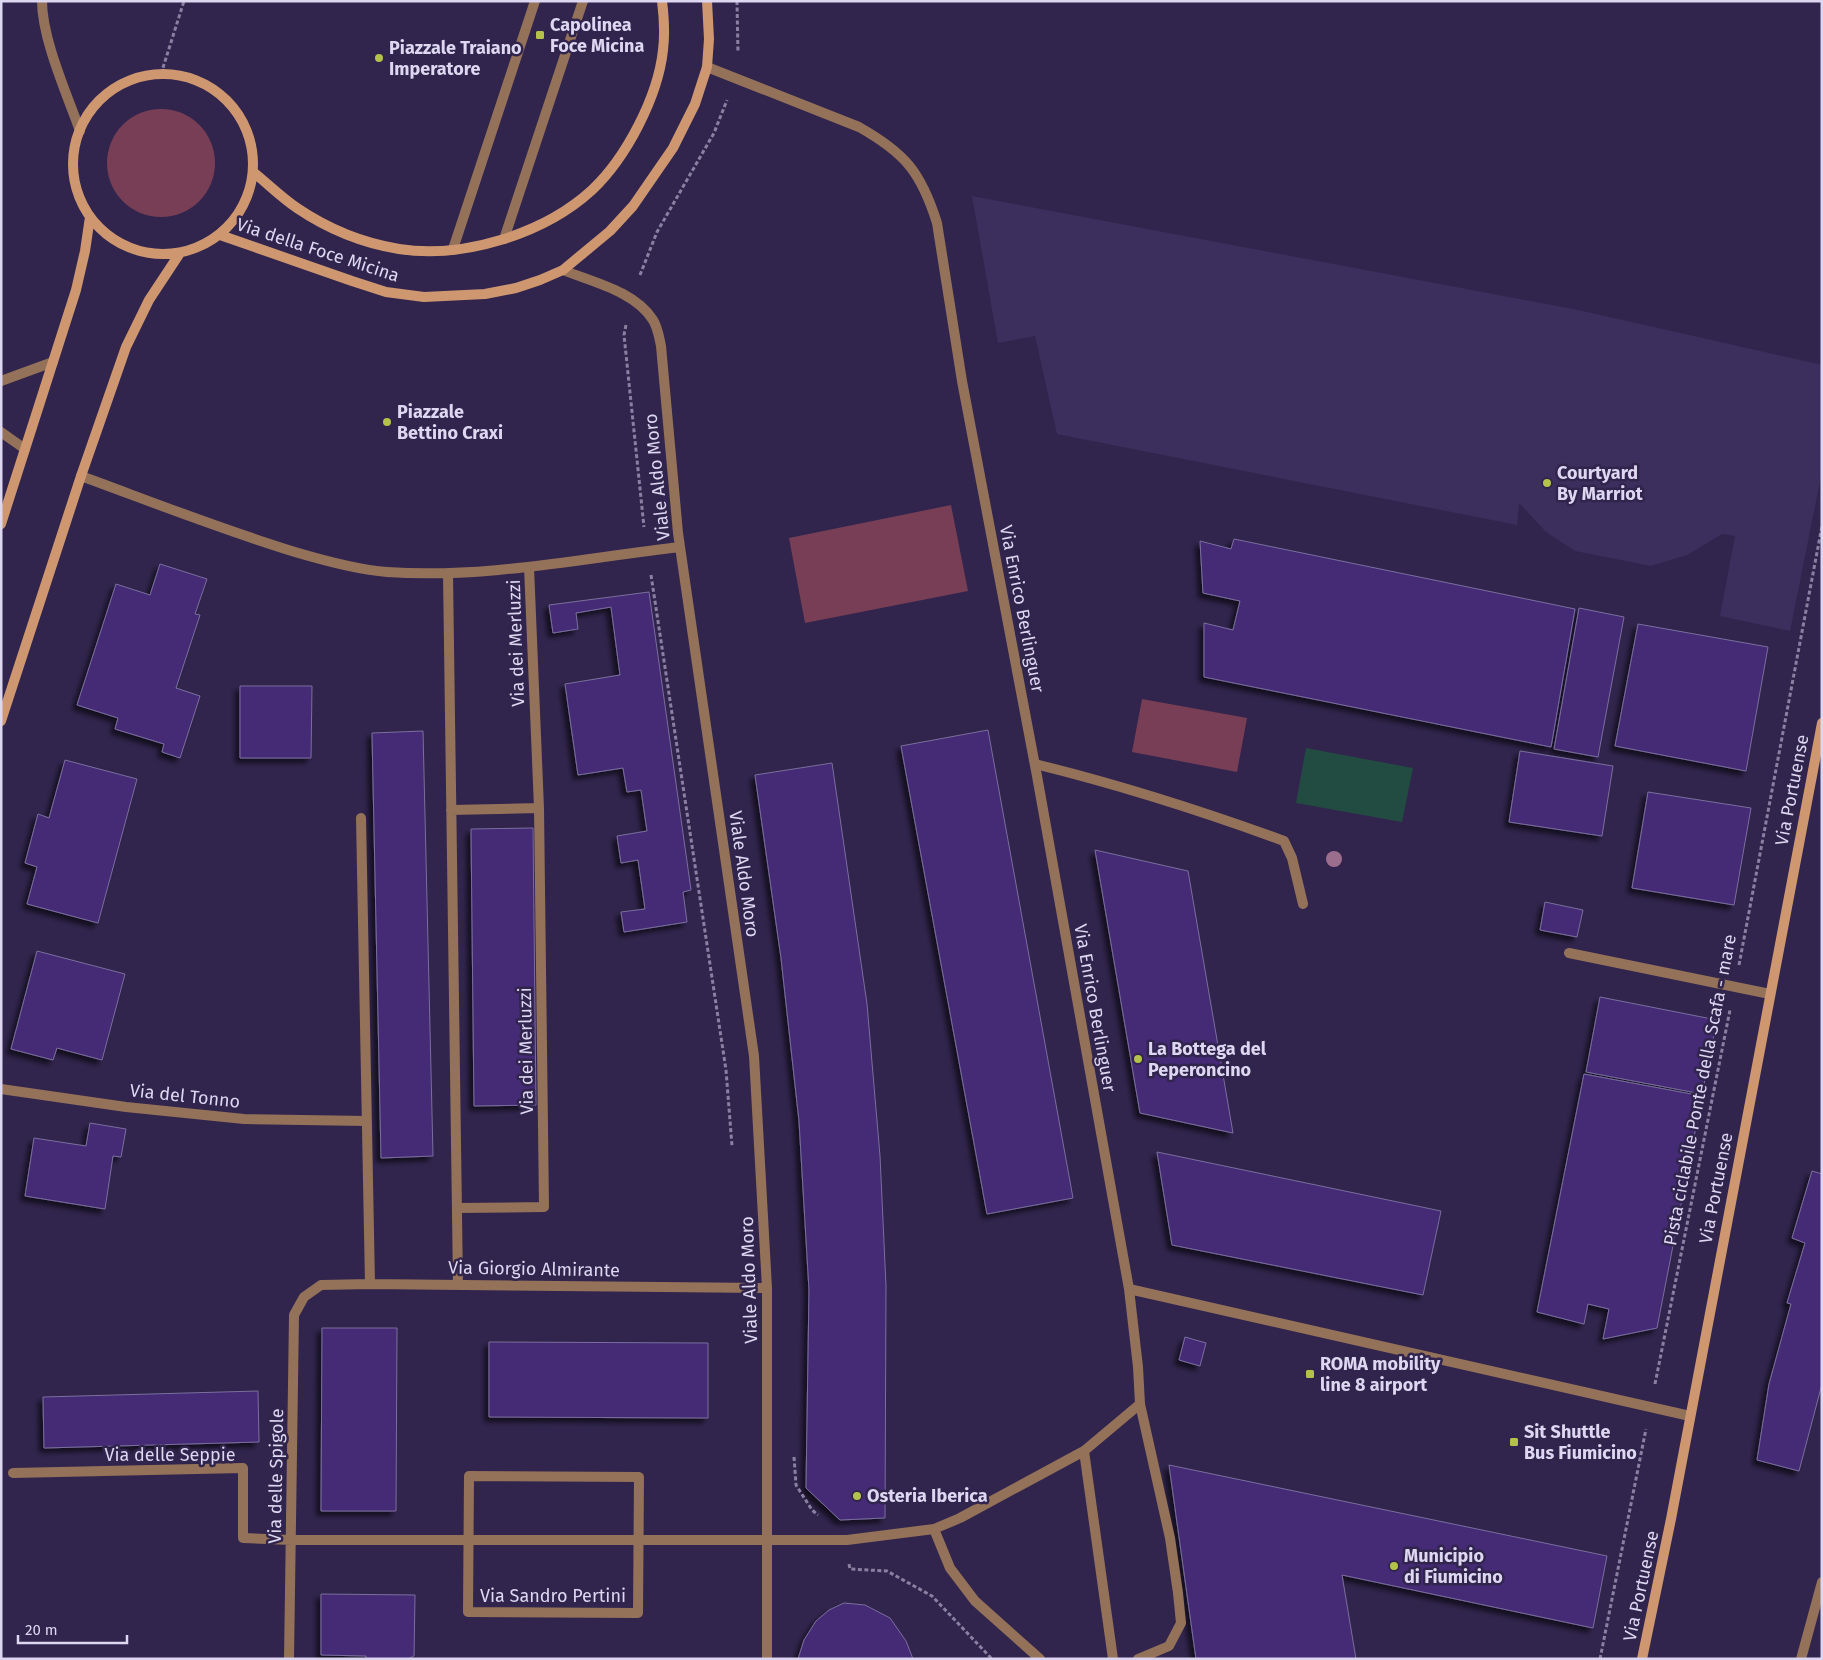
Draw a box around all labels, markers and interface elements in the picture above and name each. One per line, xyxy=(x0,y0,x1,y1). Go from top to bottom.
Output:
place label: Capolinea Foce Micina xyxy=(550,14,644,57)
marker: Capolinea Foce Micina xyxy=(534,29,546,41)
place label: Piazzale Traiano Imperatore xyxy=(389,37,522,80)
marker: Piazzale Traiano Imperatore xyxy=(373,52,385,64)
street label: Via della Foce Micina xyxy=(234,213,402,287)
place label: Piazzale Bettino Craxi xyxy=(397,401,503,444)
street label: Viale Aldo Moro xyxy=(639,412,675,542)
marker: Piazzale Bettino Craxi xyxy=(381,416,393,428)
place label: Courtyard By Marriot xyxy=(1557,462,1644,505)
marker: Courtyard By Marriot xyxy=(1541,477,1553,489)
street label: Via Enrico Berlinguer xyxy=(995,523,1049,695)
street label: Via dei Merluzzi xyxy=(503,579,529,707)
street label: Via Portuense xyxy=(1770,733,1814,847)
street label: Viale Aldo Moro xyxy=(724,809,764,939)
street label: Via Enrico Berlinguer xyxy=(1069,922,1121,1094)
street label: Pista ciclabile Ponte della Scafa - mare xyxy=(1659,932,1741,1248)
street label: Via dei Merluzzi xyxy=(514,987,538,1115)
place label: La Bottega del Peperoncino xyxy=(1148,1038,1267,1081)
marker: La Bottega del Peperoncino xyxy=(1132,1053,1144,1065)
street label: Via del Tonno xyxy=(129,1079,241,1113)
street label: Via Portuense xyxy=(1694,1131,1738,1245)
street label: Viale Aldo Moro xyxy=(736,1216,762,1344)
street label: Via Giorgio Almirante xyxy=(448,1257,620,1281)
place label: ROMA mobility line 8 airport xyxy=(1320,1353,1441,1396)
marker: ROMA mobility line 8 airport xyxy=(1304,1368,1316,1380)
street label: Via delle Spigole xyxy=(264,1408,288,1544)
place label: Sit Shuttle Bus Fiumicino xyxy=(1524,1421,1637,1464)
marker: Sit Shuttle Bus Fiumicino xyxy=(1508,1436,1520,1448)
street label: Via delle Seppie xyxy=(104,1444,236,1466)
place label: Osteria Iberica xyxy=(867,1485,988,1507)
marker: Osteria Iberica xyxy=(851,1490,863,1502)
street label: Via Portuense xyxy=(1619,1529,1663,1643)
place label: Municipio di Fiumicino xyxy=(1404,1545,1503,1588)
marker: Municipio di Fiumicino xyxy=(1388,1560,1400,1572)
street label: Via Sandro Pertini xyxy=(480,1585,626,1607)
scale bar xyxy=(18,1612,126,1644)
text: 20 m xyxy=(25,1621,58,1639)

